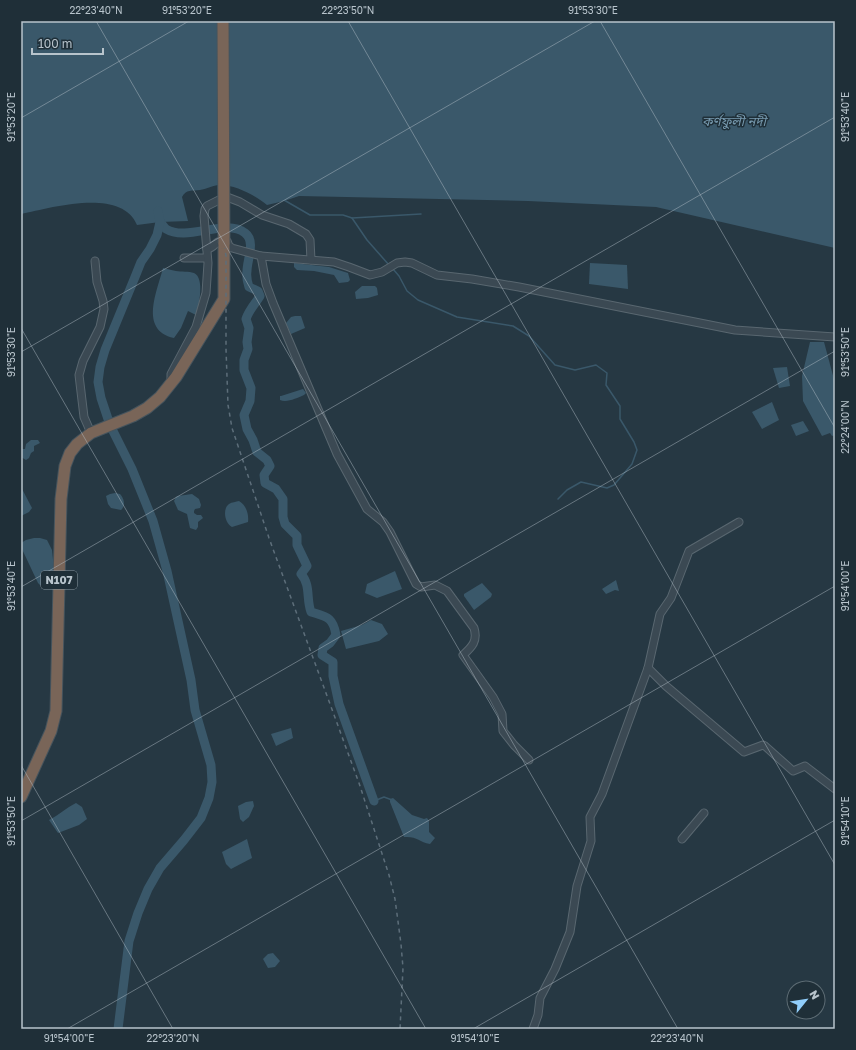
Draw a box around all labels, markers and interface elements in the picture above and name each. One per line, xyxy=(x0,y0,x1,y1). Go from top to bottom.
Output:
text: 22°23'40"N xyxy=(69,4,123,16)
text: 91°53'20"E xyxy=(162,4,212,16)
text: 22°23'50"N xyxy=(322,4,374,16)
text: 91°53'30"E xyxy=(568,4,618,16)
scale bar xyxy=(32,30,103,56)
text: 100 m xyxy=(38,36,72,51)
text: 91°53'20"E xyxy=(5,92,17,142)
text: 91°53'40"E xyxy=(839,92,851,142)
water label: কর্ণফুলী নদী xyxy=(702,113,769,129)
text: 91°53'30"E xyxy=(5,327,17,377)
text: 91°53'50"E xyxy=(839,327,851,377)
text: 22°24'00"N xyxy=(839,400,851,454)
text: 91°53'40"E xyxy=(5,561,17,611)
text: 91°54'00"E xyxy=(839,561,851,611)
road number: N107 xyxy=(41,571,77,589)
text: 91°53'50"E xyxy=(5,796,17,846)
text: 91°54'10"E xyxy=(839,796,851,846)
north arrow xyxy=(786,980,826,1020)
text: N xyxy=(807,988,823,1002)
text: 91°54'00"E xyxy=(44,1032,94,1044)
text: 22°23'20"N xyxy=(147,1032,199,1044)
text: 91°54'10"E xyxy=(450,1032,500,1044)
text: 22°23'40"N xyxy=(650,1032,704,1044)

